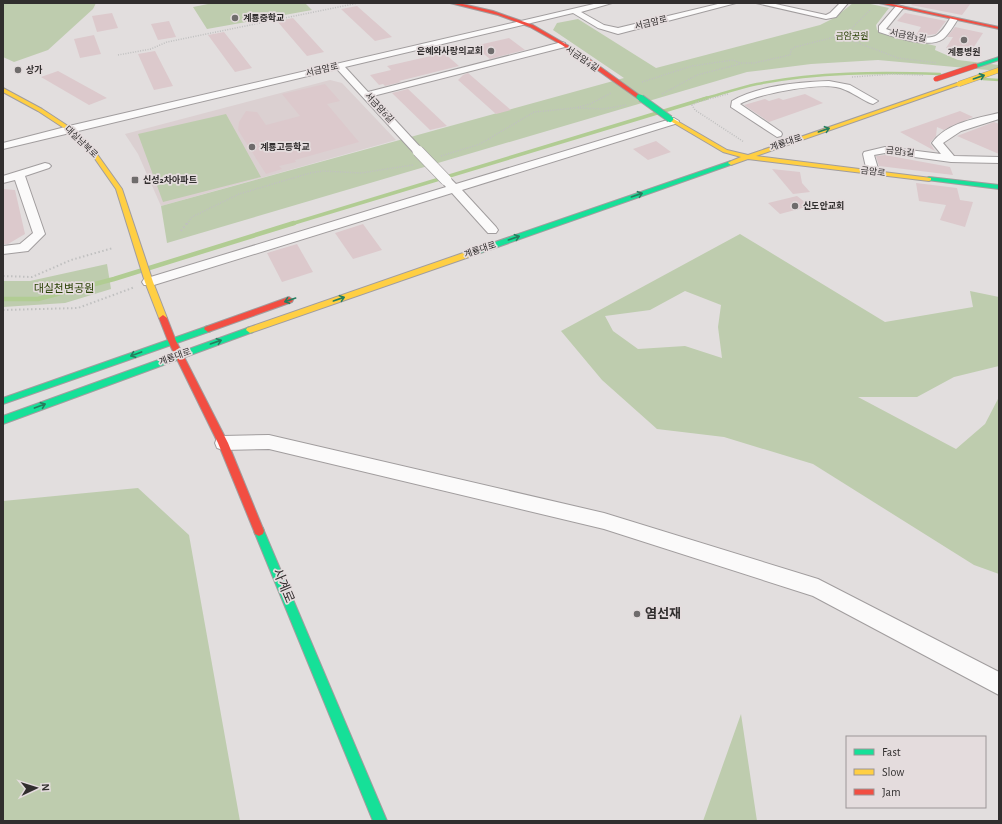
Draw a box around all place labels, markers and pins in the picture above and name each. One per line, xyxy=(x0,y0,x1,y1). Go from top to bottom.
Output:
place label: 계룡중학교 xyxy=(243,12,284,23)
marker: 계룡중학교 xyxy=(230,13,240,23)
marker: 계룡병원 xyxy=(959,35,969,45)
place label: 은혜와사랑의교회 xyxy=(417,46,483,56)
marker: 은혜와사랑의교회 xyxy=(486,46,496,56)
place label: 계룡병원 xyxy=(947,47,981,57)
marker: 상가 xyxy=(13,65,23,75)
place label: 상가 xyxy=(26,65,43,75)
place label: 계룡고등학교 xyxy=(260,141,310,152)
marker: 계룡고등학교 xyxy=(247,142,257,152)
marker: 신성2차아파트 xyxy=(130,175,140,185)
place label: 신성2차아파트 xyxy=(143,175,197,185)
marker: 신도안교회 xyxy=(790,201,800,211)
place label: 신도안교회 xyxy=(803,201,844,211)
place label: 염선재 xyxy=(645,607,681,621)
marker: 염선재 xyxy=(632,609,642,619)

